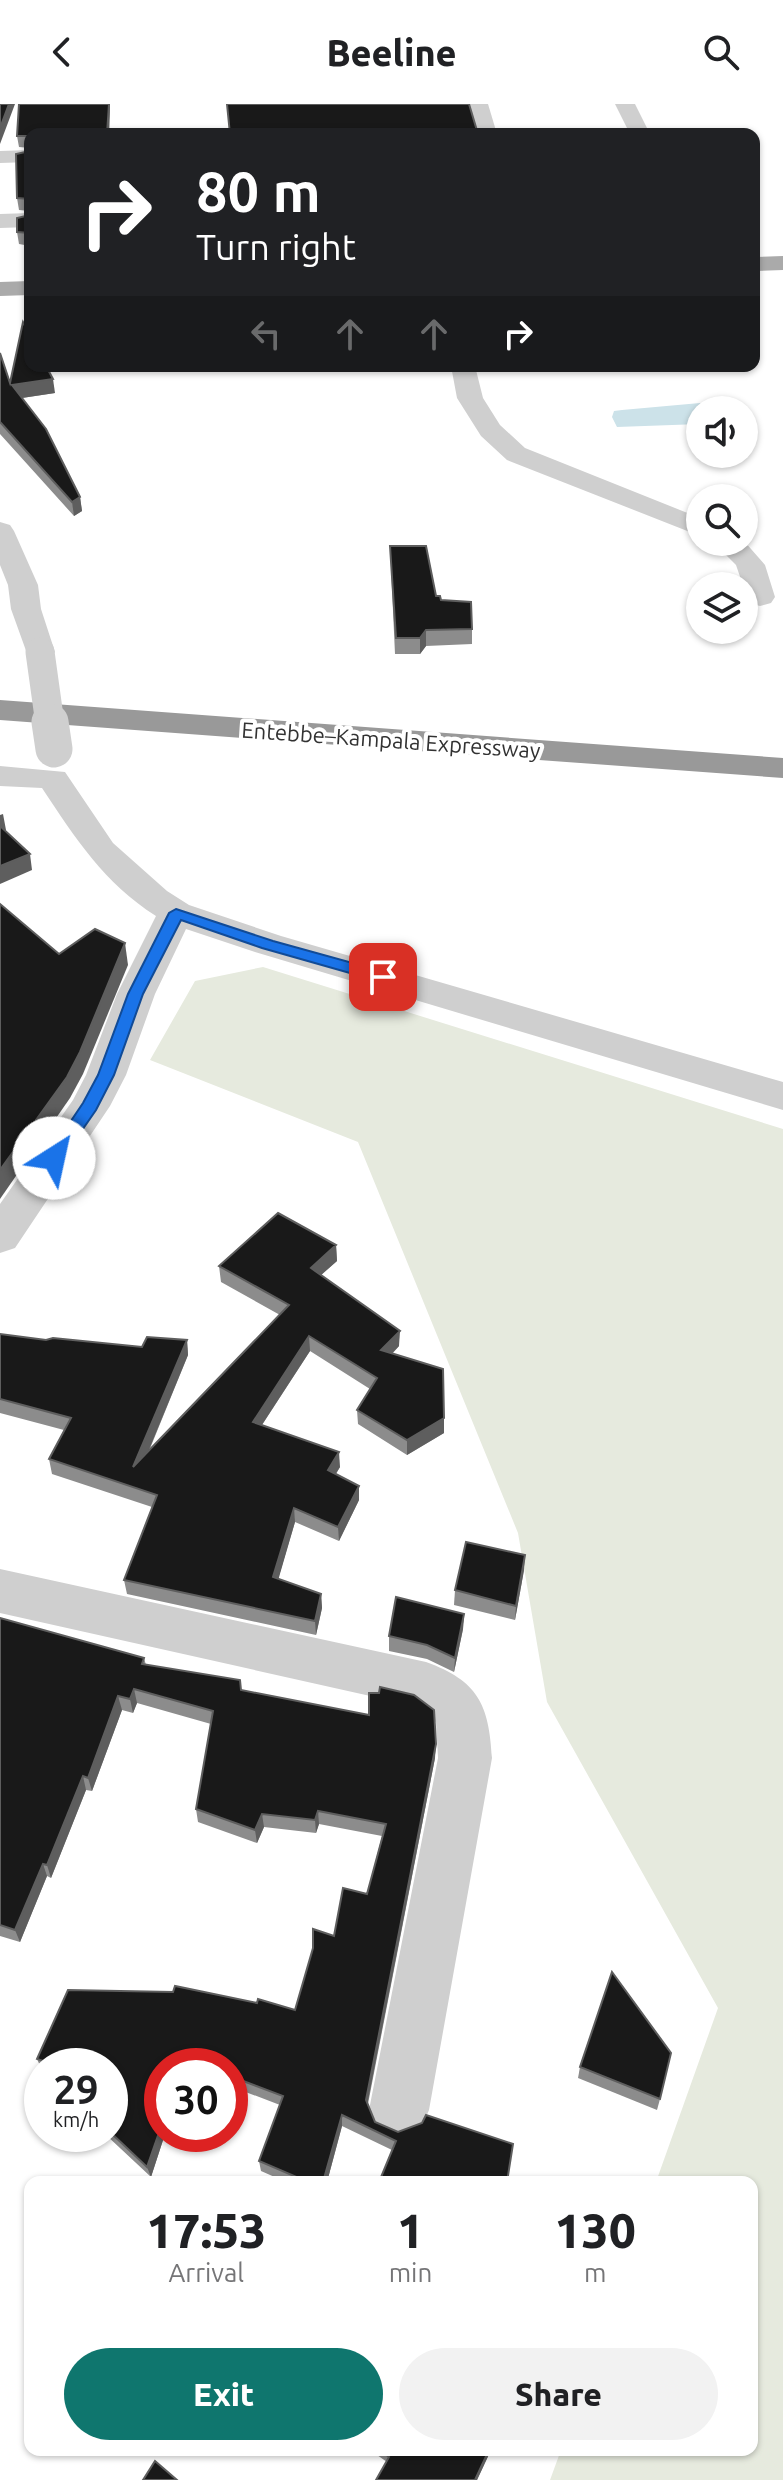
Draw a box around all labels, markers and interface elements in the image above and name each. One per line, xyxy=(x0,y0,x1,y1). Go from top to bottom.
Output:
icon: back xyxy=(40,30,84,74)
icon: search xyxy=(699,30,743,74)
text: Beeline xyxy=(326,32,457,73)
icon: right xyxy=(64,160,168,264)
text: 80 m xyxy=(196,160,321,223)
text: Turn right xyxy=(196,226,356,267)
icon: left xyxy=(244,312,288,356)
icon: ahead xyxy=(328,312,372,356)
icon: ahead xyxy=(412,312,456,356)
icon: right xyxy=(496,312,540,356)
map controls xyxy=(686,396,758,644)
button: sound xyxy=(686,396,758,468)
button: search xyxy=(686,484,758,556)
button: layers xyxy=(686,572,758,644)
street label: Entebbe–Kampala Expressway xyxy=(241,717,542,762)
pin xyxy=(349,943,417,1011)
icon: arrive xyxy=(361,955,405,999)
position arrow xyxy=(12,1116,96,1200)
speed limit sign: 30 xyxy=(144,2048,248,2152)
text: 29 xyxy=(53,2067,99,2112)
text: km/h xyxy=(53,2108,99,2131)
text: 17:53 xyxy=(146,2203,266,2257)
text: 1 xyxy=(397,2203,424,2257)
text: 130 xyxy=(555,2203,636,2257)
text: Arrival xyxy=(168,2258,244,2287)
text: min xyxy=(389,2258,432,2287)
text: m xyxy=(584,2258,606,2287)
button: Exit xyxy=(64,2348,383,2440)
button: Share xyxy=(399,2348,718,2440)

